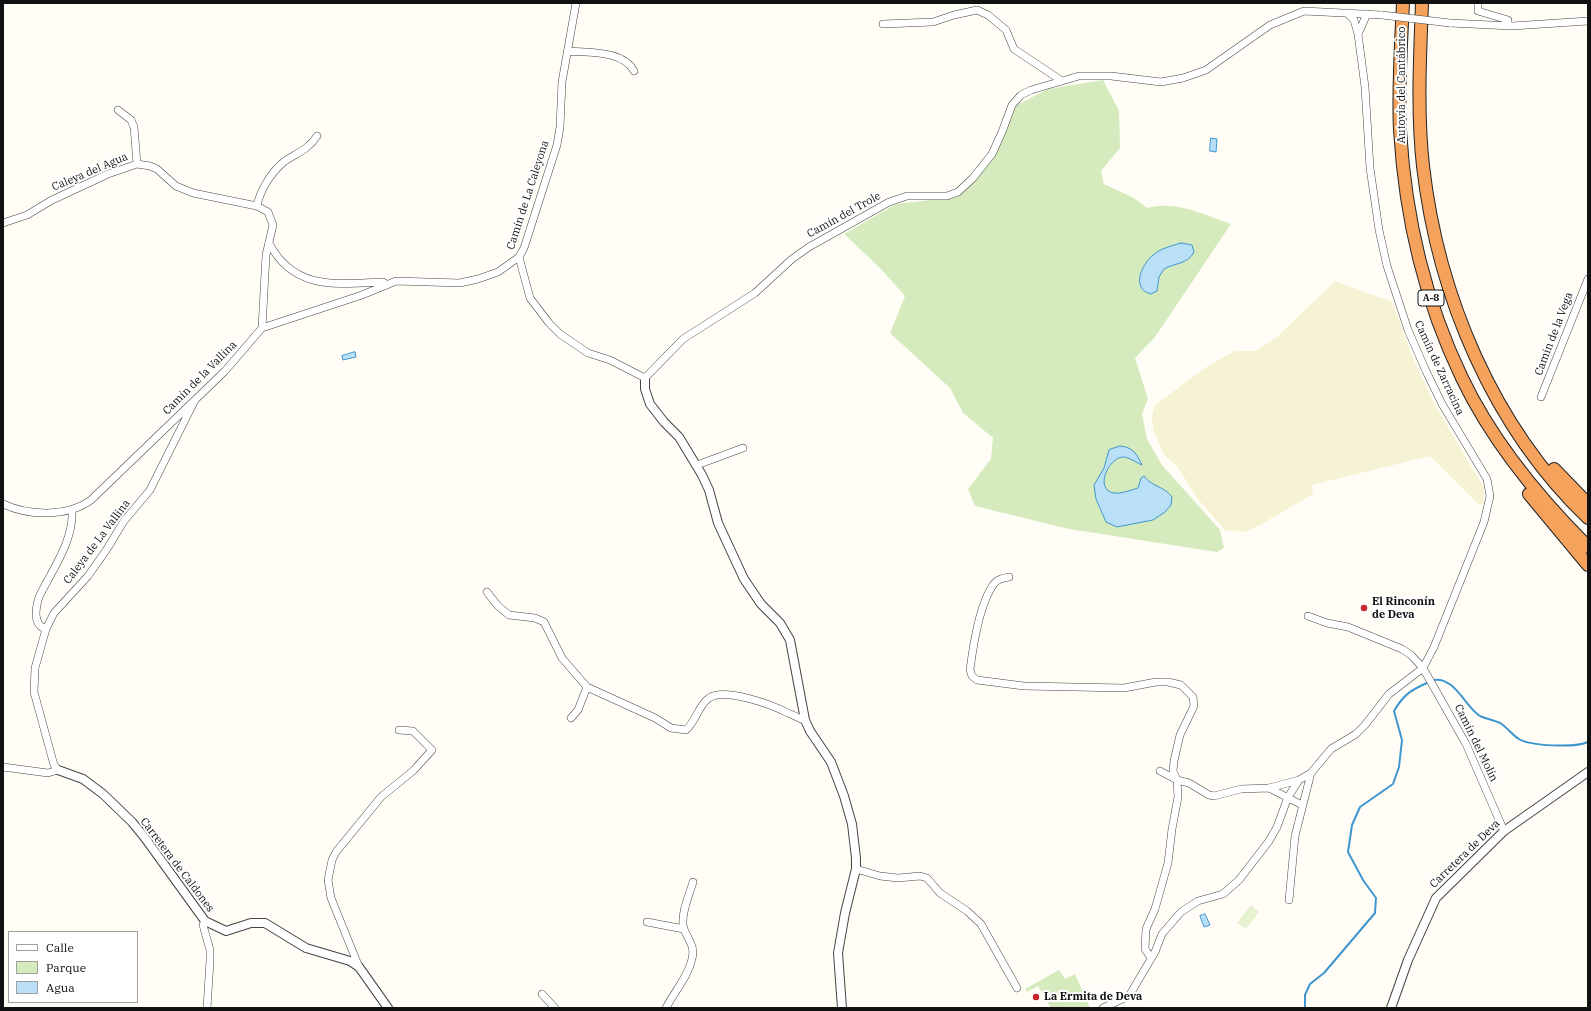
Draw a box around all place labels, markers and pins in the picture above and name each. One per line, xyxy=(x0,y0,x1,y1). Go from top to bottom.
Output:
place label: El Rinconín de Deva xyxy=(1372,595,1435,621)
marker: El Rinconín de Deva xyxy=(1359,603,1369,613)
place label: La Ermita de Deva xyxy=(1044,990,1142,1004)
marker: La Ermita de Deva xyxy=(1031,992,1041,1002)

